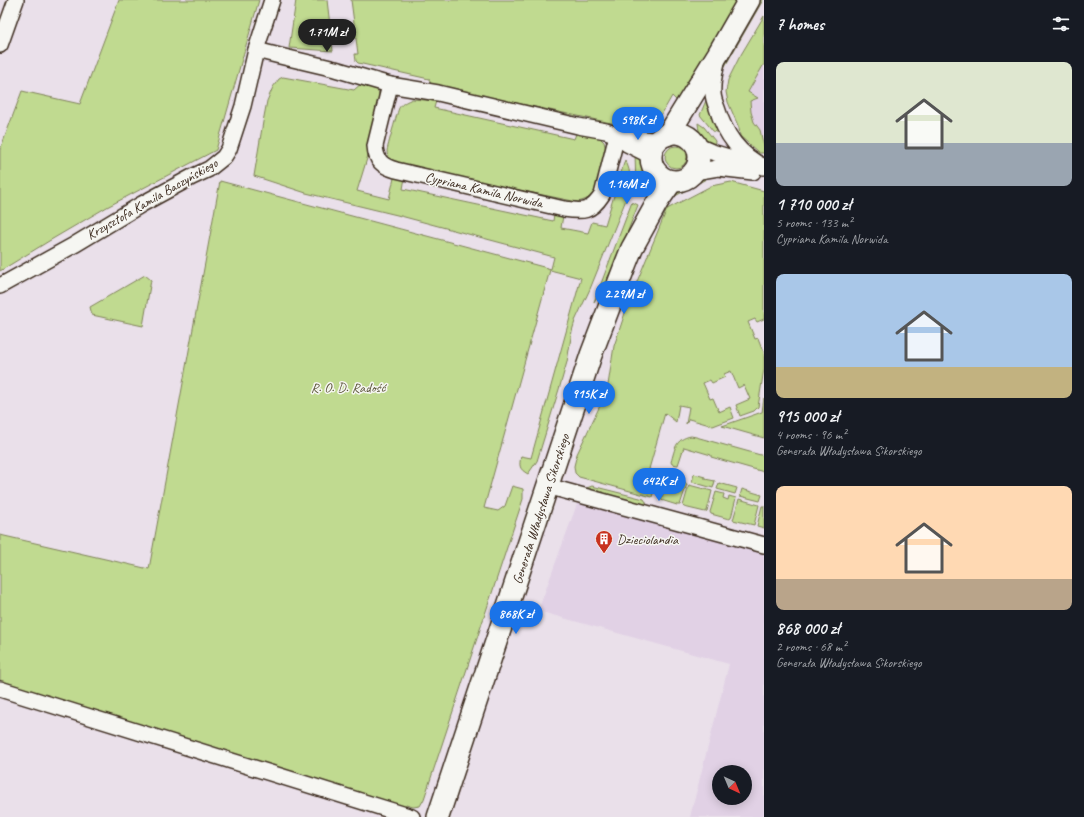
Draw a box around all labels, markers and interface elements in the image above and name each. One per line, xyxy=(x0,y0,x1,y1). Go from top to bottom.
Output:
icon: filters xyxy=(1050,13,1072,35)
text: 7 homes xyxy=(776,14,824,35)
pin: 1.71M zł xyxy=(286,19,368,53)
text: 1.71M zł xyxy=(307,24,347,40)
icon: home xyxy=(888,88,960,160)
pin: 598K zł xyxy=(601,107,675,141)
text: 598K zł xyxy=(621,112,655,128)
street label: Krzysztofa Kamila Baczyńskiego xyxy=(84,154,221,243)
street label: Cypriana Kamila Norwida xyxy=(424,168,546,212)
pin: 1.16M zł xyxy=(586,171,668,205)
text: 1.16M zł xyxy=(607,176,647,192)
text: 1 710 000 zł xyxy=(776,194,851,215)
text: 5 rooms · 133 m² xyxy=(776,215,852,231)
text: Cypriana Kamila Norwida xyxy=(776,231,887,247)
pin: 2.29M zł xyxy=(583,281,665,315)
text: 2.29M zł xyxy=(604,286,644,302)
icon: home xyxy=(888,300,960,372)
park label: R. O. D. Radość xyxy=(311,379,387,396)
pin: 915K zł xyxy=(552,381,626,415)
text: 915K zł xyxy=(572,386,606,402)
text: 915 000 zł xyxy=(776,406,839,427)
text: 4 rooms · 96 m² xyxy=(776,427,846,443)
street label: Generała Władysława Sikorskiego xyxy=(509,431,574,586)
text: Generała Władysława Sikorskiego xyxy=(776,443,922,459)
pin: 642K zł xyxy=(622,468,696,502)
text: 642K zł xyxy=(642,473,676,489)
icon: home xyxy=(888,512,960,584)
building icon: Dzieciolandia xyxy=(594,529,614,554)
place label: Dzieciolandia xyxy=(617,531,679,548)
pin: 868K zł xyxy=(479,601,553,635)
text: 868K zł xyxy=(499,606,533,622)
text: 868 000 zł xyxy=(776,618,840,639)
text: 2 rooms · 68 m² xyxy=(776,639,846,655)
text: Generała Władysława Sikorskiego xyxy=(776,655,922,671)
north arrow xyxy=(712,765,752,805)
map controls xyxy=(712,765,752,805)

